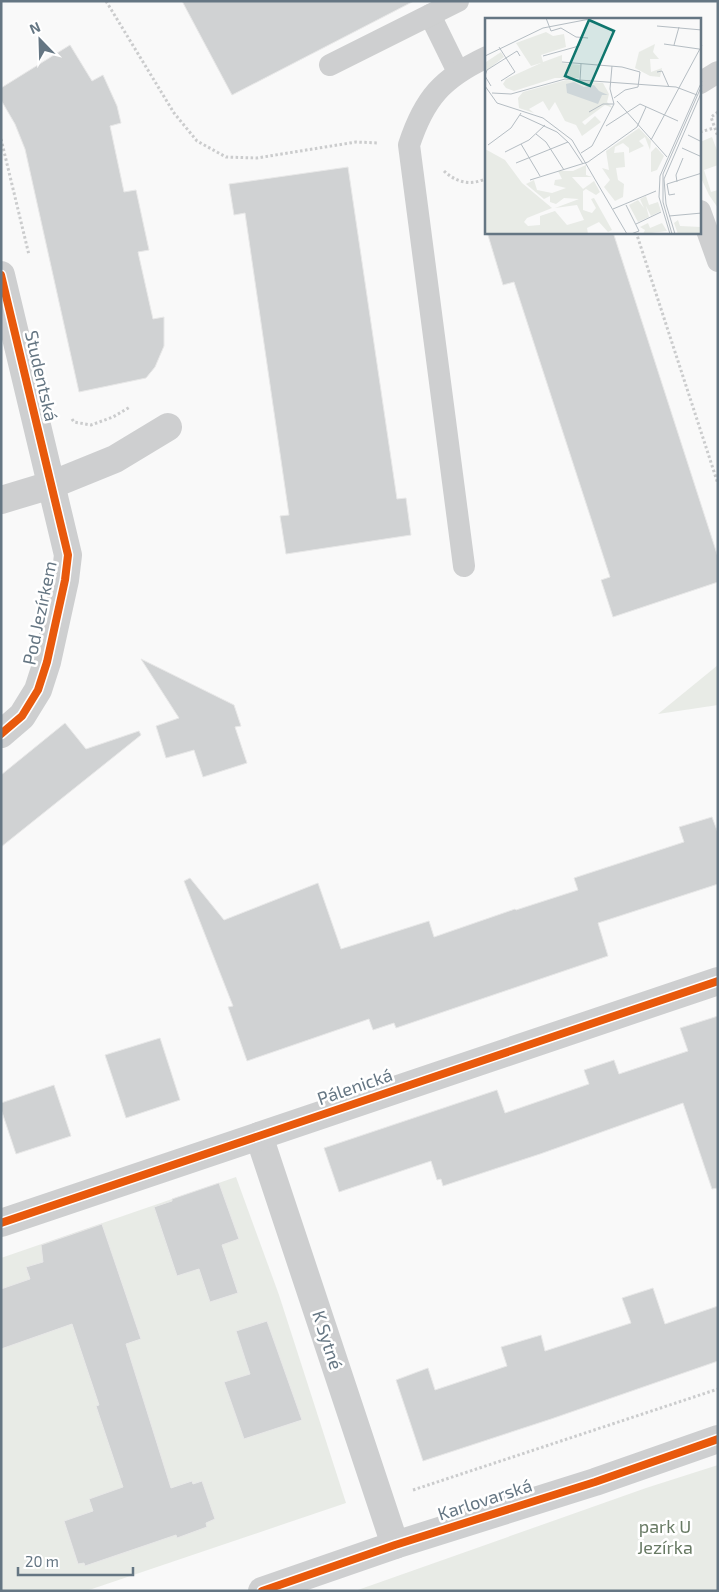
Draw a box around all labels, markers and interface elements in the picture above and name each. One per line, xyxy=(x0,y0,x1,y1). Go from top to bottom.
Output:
north arrow xyxy=(15,15,65,65)
text: N xyxy=(27,18,43,37)
inset map xyxy=(485,18,702,234)
street label: Studentská xyxy=(21,328,63,423)
street label: Pod Jezírkem xyxy=(17,559,61,667)
street label: Pálenická xyxy=(314,1063,395,1109)
street label: K Sytné xyxy=(308,1307,348,1372)
street label: Karlovarská xyxy=(435,1473,535,1525)
park label: park U Jezírka xyxy=(637,1515,693,1558)
scale bar xyxy=(18,1544,132,1576)
text: 20 m xyxy=(25,1552,59,1570)

